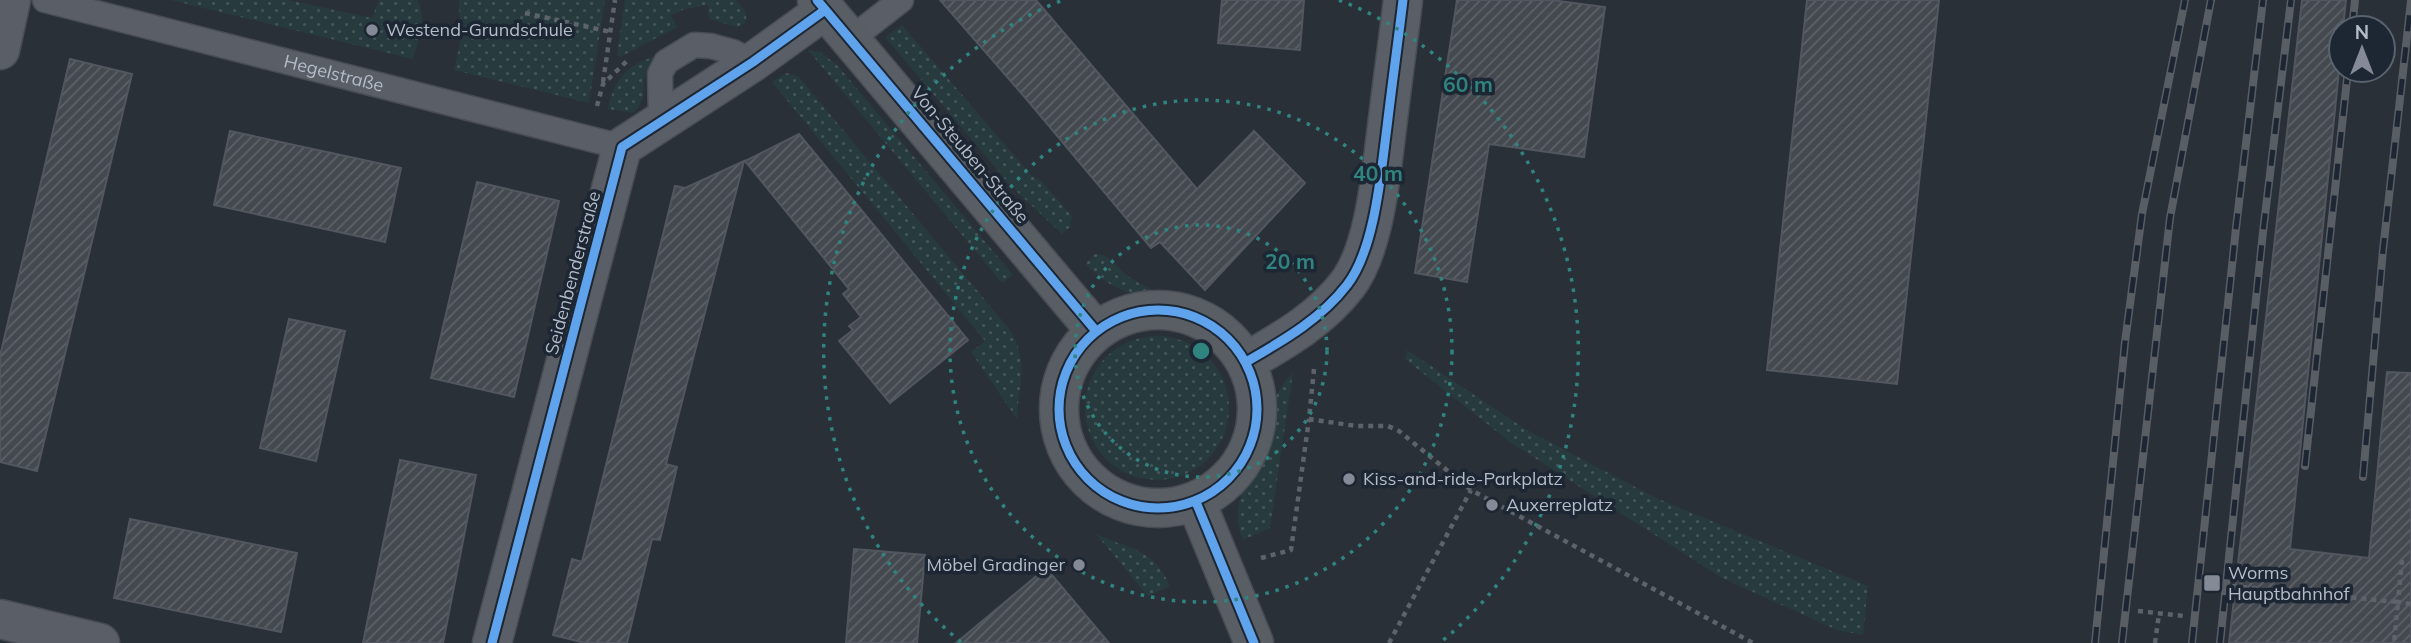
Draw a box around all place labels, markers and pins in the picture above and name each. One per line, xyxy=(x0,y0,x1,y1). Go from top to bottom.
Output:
place label: Westend-Grundschule xyxy=(386,18,573,41)
marker: Westend-Grundschule xyxy=(364,22,380,38)
centre of rings xyxy=(1189,339,1213,363)
place label: Kiss-and-ride-Parkplatz xyxy=(1363,467,1563,490)
marker: Kiss-and-ride-Parkplatz xyxy=(1341,471,1357,487)
place label: Auxerreplatz xyxy=(1506,493,1613,516)
marker: Auxerreplatz xyxy=(1484,497,1500,513)
place label: Möbel Gradinger xyxy=(926,553,1065,576)
marker: Möbel Gradinger xyxy=(1071,557,1087,573)
place label: Worms Hauptbahnhof xyxy=(2228,561,2350,605)
marker: Worms Hauptbahnhof xyxy=(2202,573,2222,593)

